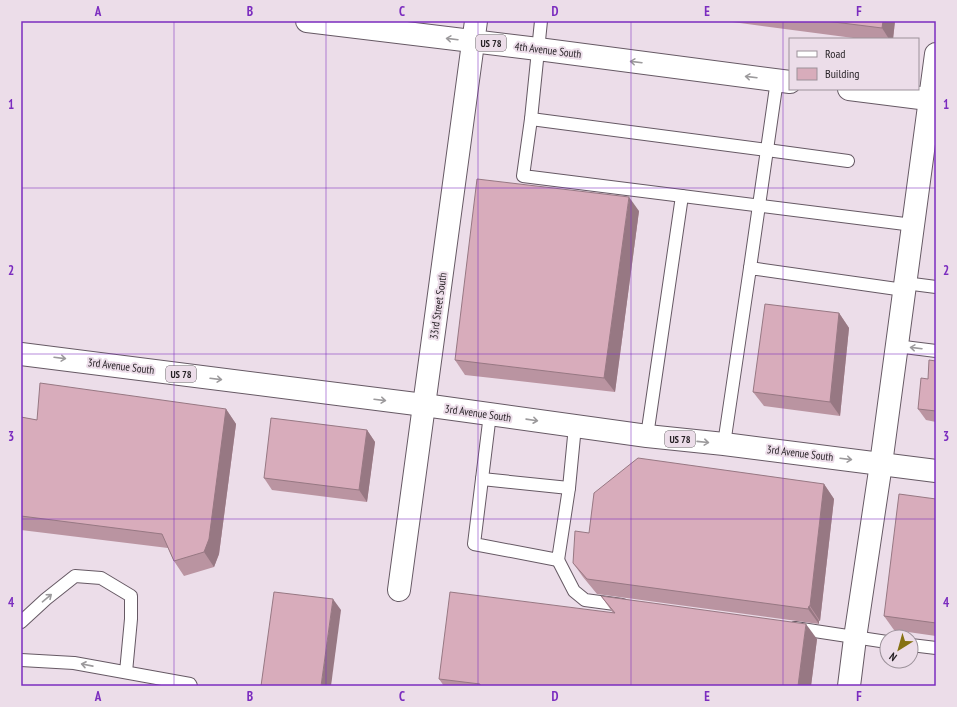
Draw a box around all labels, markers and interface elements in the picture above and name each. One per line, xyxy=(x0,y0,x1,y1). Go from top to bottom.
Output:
text: A xyxy=(94,3,102,20)
text: B xyxy=(247,3,253,20)
text: C xyxy=(399,3,405,20)
text: D xyxy=(552,3,559,20)
text: E xyxy=(704,3,710,20)
text: F xyxy=(856,3,862,20)
one-way arrow xyxy=(446,35,459,43)
road number: US 78 xyxy=(476,35,506,51)
legend xyxy=(789,38,919,90)
street label: 4th Avenue South xyxy=(514,39,582,61)
text: Road xyxy=(825,46,845,61)
one-way arrow xyxy=(630,58,643,66)
text: Building xyxy=(825,66,860,81)
one-way arrow xyxy=(745,73,758,80)
text: 1 xyxy=(8,96,14,113)
text: 1 xyxy=(943,96,949,113)
text: 2 xyxy=(8,262,14,279)
text: 2 xyxy=(943,262,949,279)
street label: 33rd Street South xyxy=(426,272,450,340)
one-way arrow xyxy=(910,344,923,352)
one-way arrow xyxy=(53,355,66,362)
street label: 3rd Avenue South xyxy=(87,355,155,377)
road number: US 78 xyxy=(166,366,196,382)
one-way arrow xyxy=(209,375,222,382)
one-way arrow xyxy=(373,396,386,404)
street label: 3rd Avenue South xyxy=(444,401,512,425)
one-way arrow xyxy=(525,416,538,424)
text: 3 xyxy=(8,428,14,445)
text: 3 xyxy=(943,428,949,445)
road number: US 78 xyxy=(665,431,695,447)
one-way arrow xyxy=(696,438,709,445)
street label: 3rd Avenue South xyxy=(766,442,834,464)
one-way arrow xyxy=(839,455,852,463)
one-way arrow xyxy=(42,593,53,602)
text: 4 xyxy=(8,594,15,611)
text: 4 xyxy=(943,594,950,611)
north arrow xyxy=(879,629,919,669)
text: N xyxy=(886,650,900,664)
one-way arrow xyxy=(81,661,94,669)
text: A xyxy=(94,688,102,705)
text: B xyxy=(247,688,253,705)
text: C xyxy=(399,688,405,705)
text: D xyxy=(552,688,559,705)
text: E xyxy=(704,688,710,705)
text: F xyxy=(856,688,862,705)

